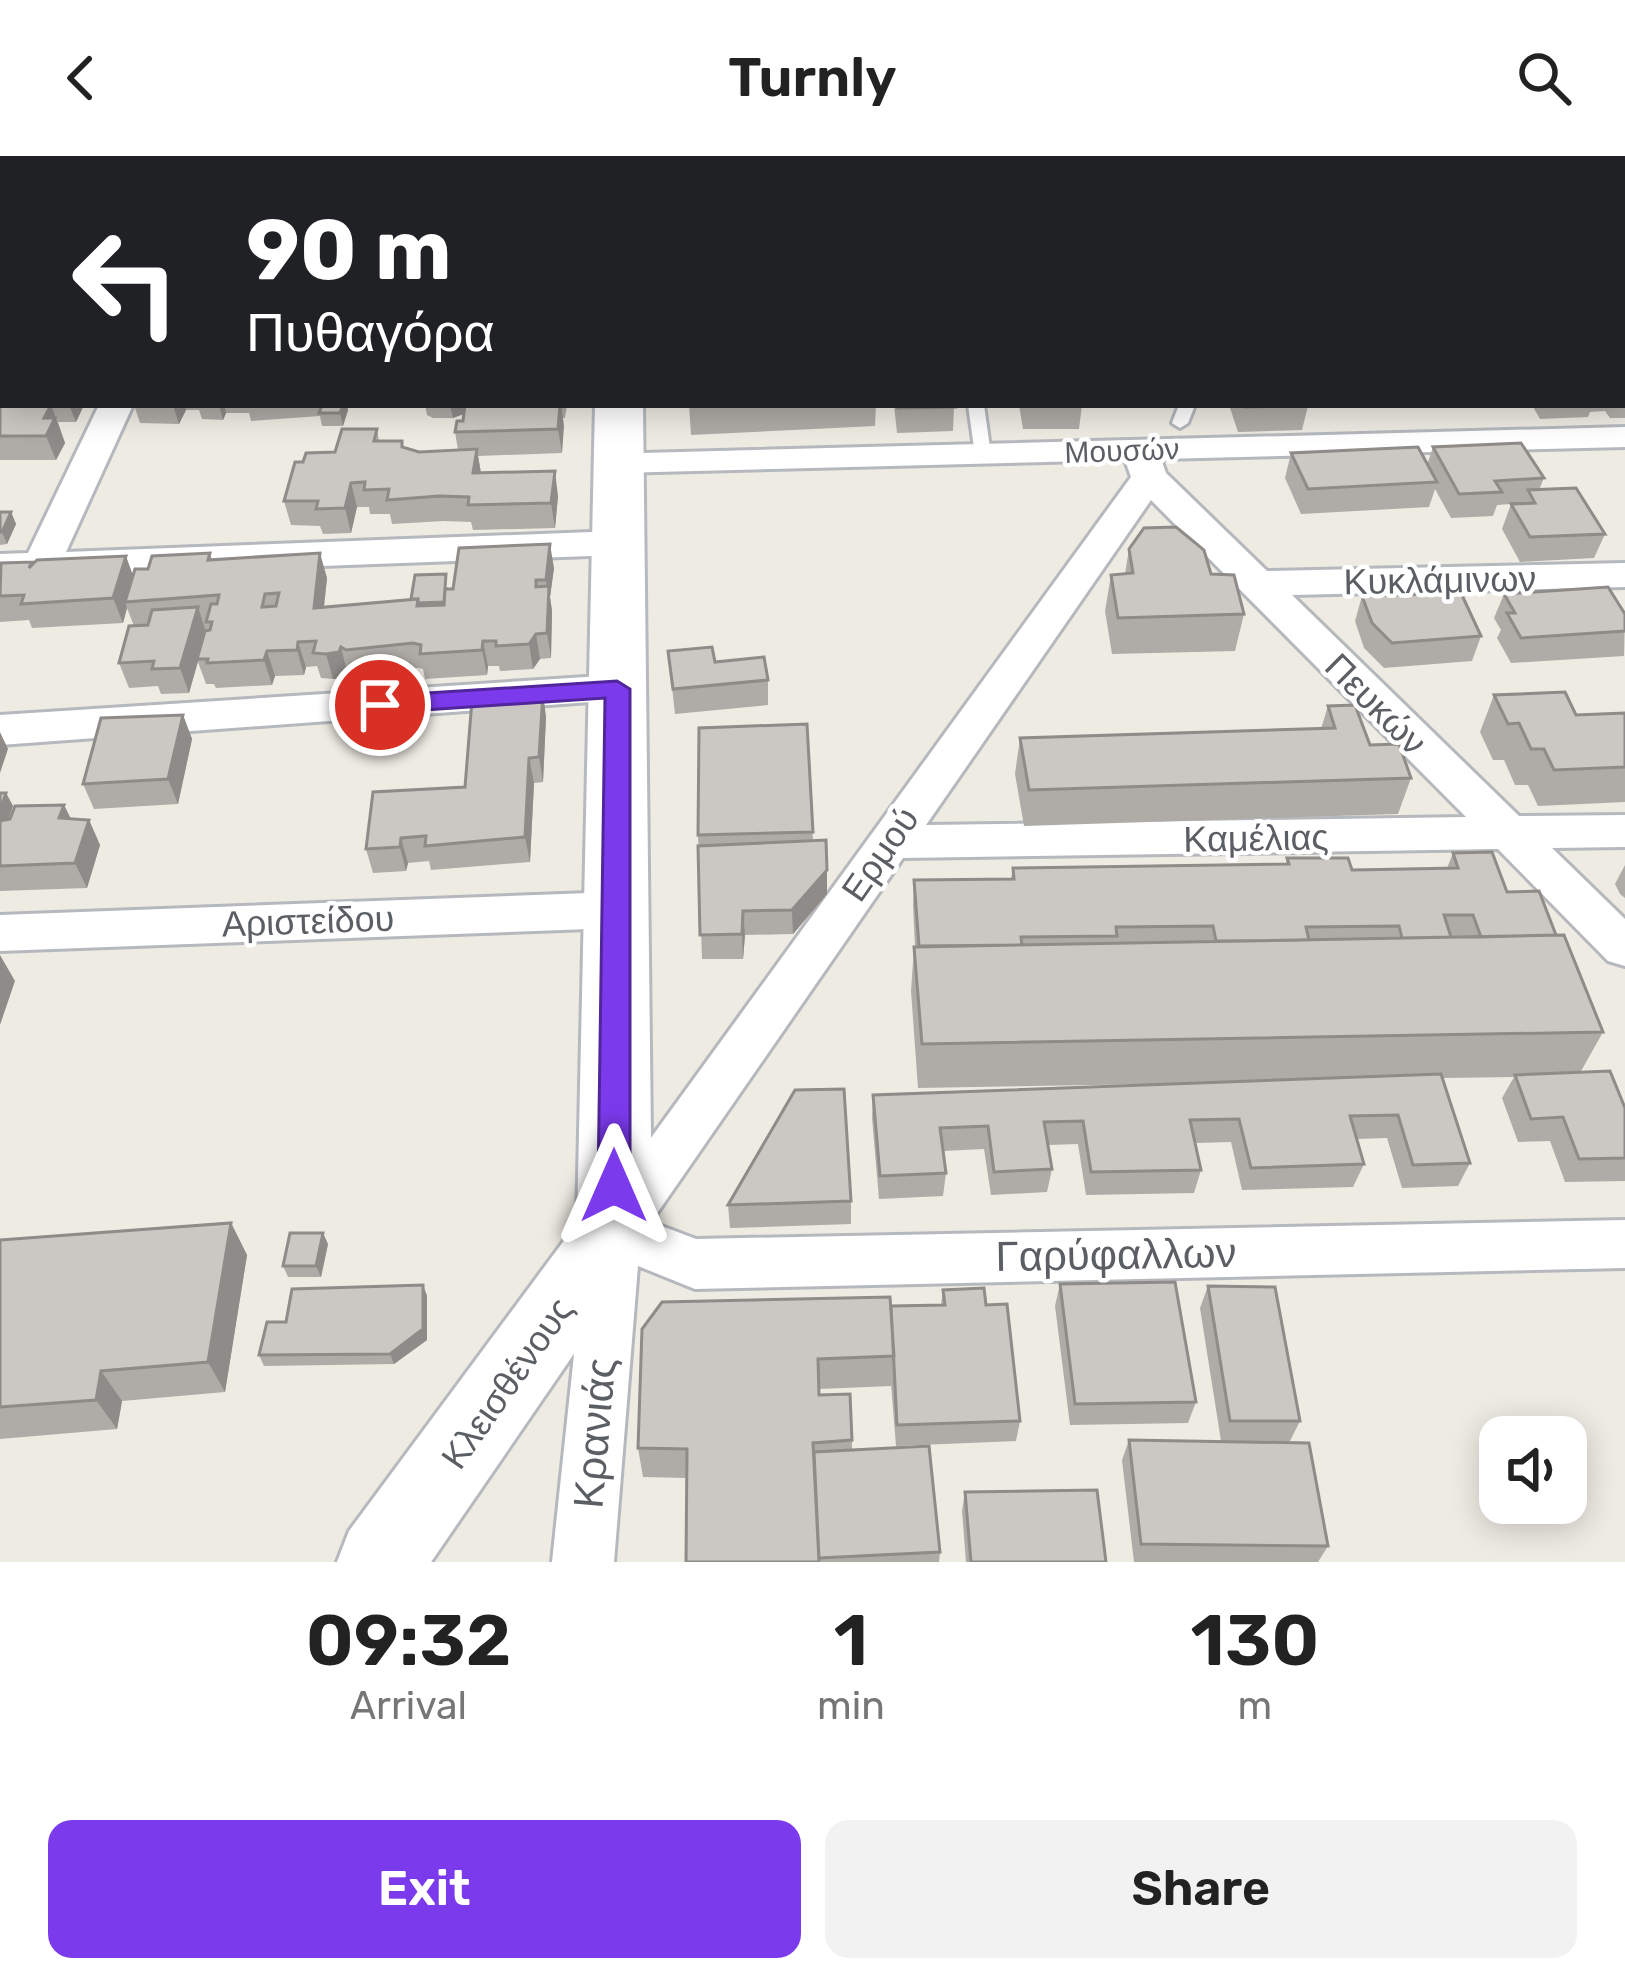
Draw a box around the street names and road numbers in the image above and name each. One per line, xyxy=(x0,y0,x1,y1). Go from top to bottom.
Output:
street label: Μουσών xyxy=(1064,431,1180,471)
street label: Κυκλάμινων xyxy=(1343,557,1537,603)
street label: Πευκών xyxy=(1316,644,1436,764)
street label: Ερμού xyxy=(832,799,928,909)
street label: Καμέλιας xyxy=(1183,815,1329,861)
street label: Αριστείδου xyxy=(221,896,395,946)
street label: Γαρύφαλλων xyxy=(995,1228,1237,1282)
street label: Κλεισθένους xyxy=(432,1289,582,1477)
street label: Κρανιάς xyxy=(564,1356,626,1510)

